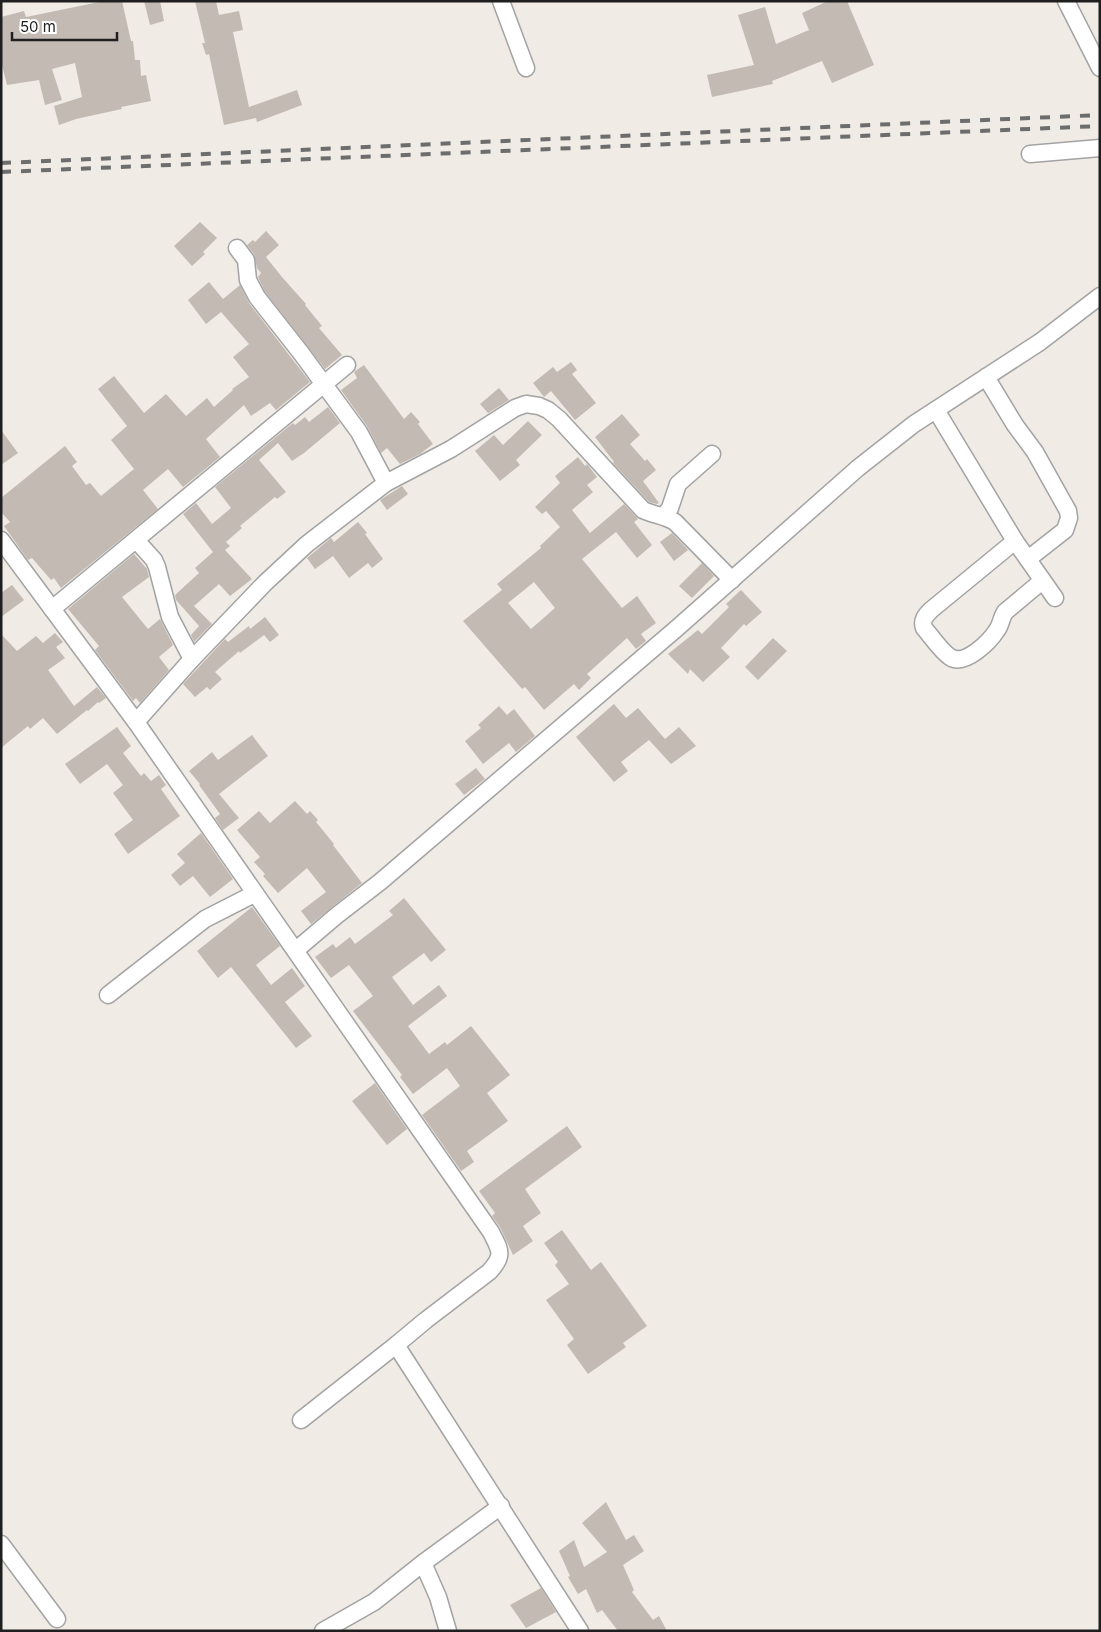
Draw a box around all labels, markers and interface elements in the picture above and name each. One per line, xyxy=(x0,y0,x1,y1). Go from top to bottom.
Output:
scale bar xyxy=(12,10,118,42)
text: 50 m xyxy=(20,17,56,36)

